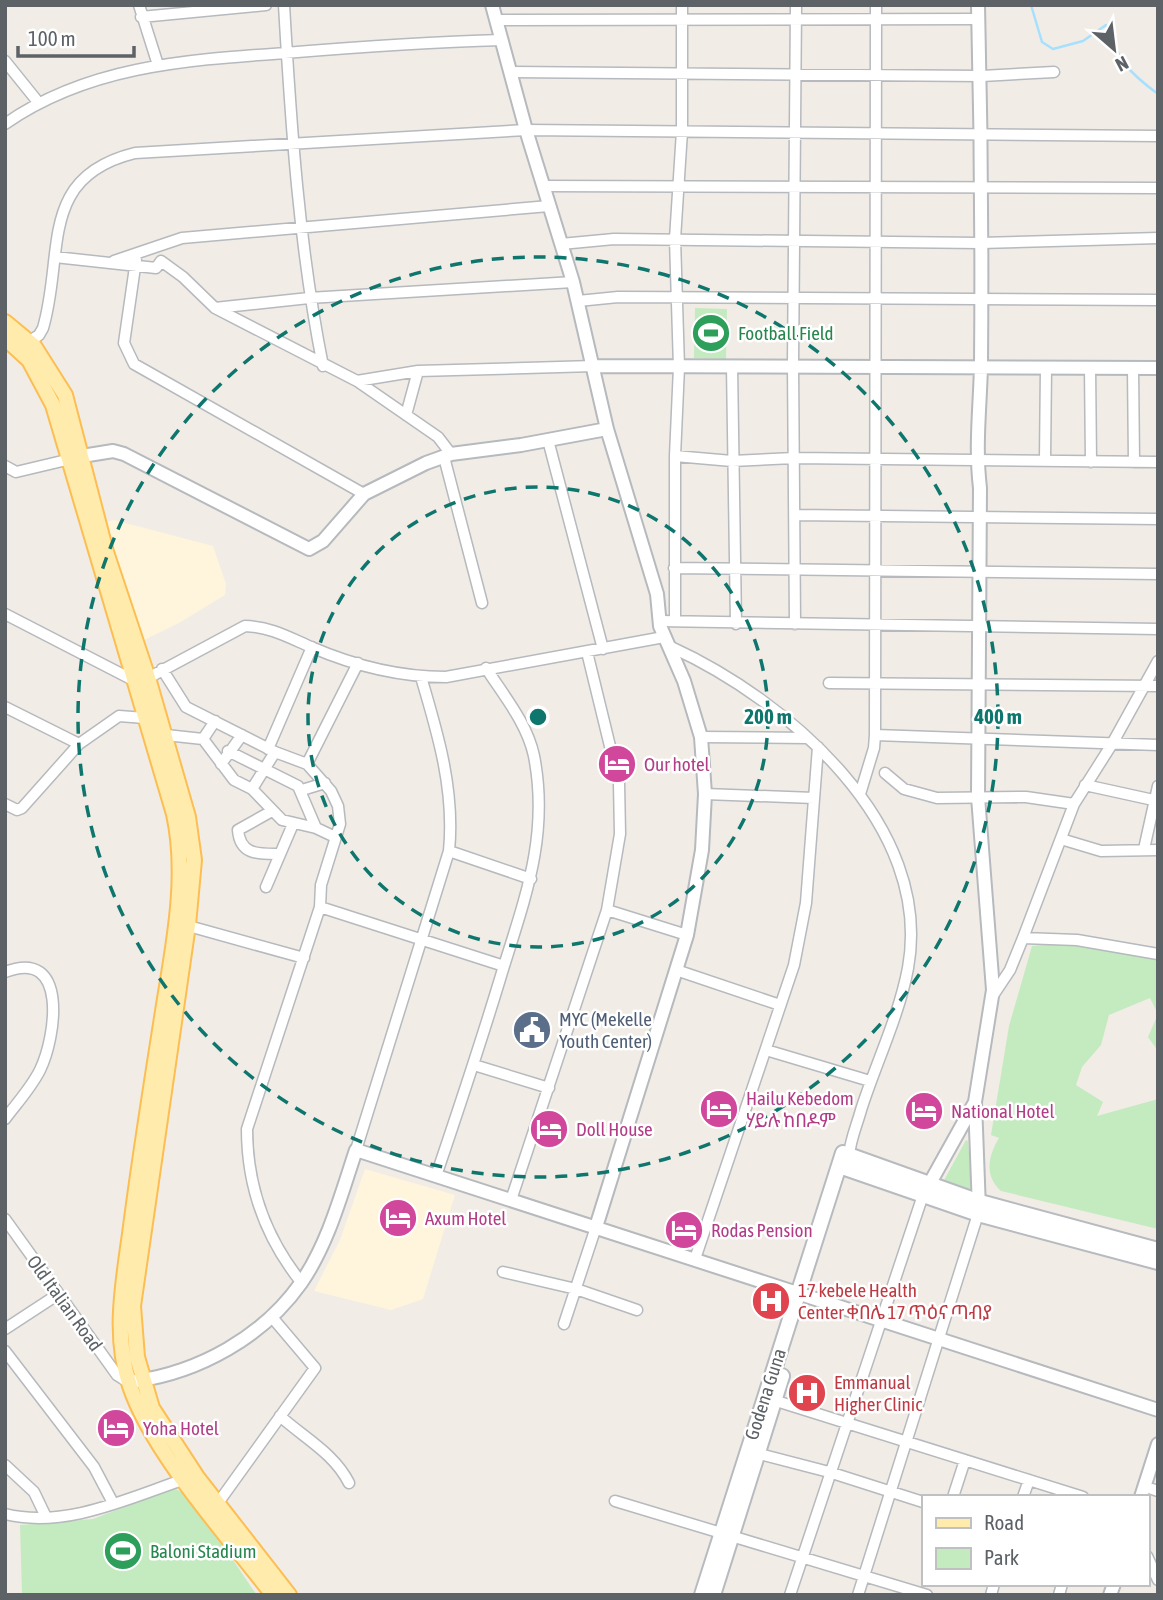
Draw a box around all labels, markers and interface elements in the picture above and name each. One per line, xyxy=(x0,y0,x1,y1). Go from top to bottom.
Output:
scale bar xyxy=(18,14,133,58)
north arrow xyxy=(1079,14,1149,84)
text: 100 m xyxy=(28,26,76,50)
text: N xyxy=(1112,52,1132,76)
sports icon: Football Field xyxy=(690,312,732,354)
place label: Football Field xyxy=(738,322,834,344)
text: 200 m xyxy=(744,704,792,728)
text: 400 m xyxy=(973,704,1022,728)
centre of rings xyxy=(526,705,550,729)
hotel icon: Our hotel xyxy=(596,743,638,785)
place label: Our hotel xyxy=(644,753,710,775)
place label: MYC (Mekelle Youth Center) xyxy=(559,1008,652,1052)
public building icon: MYC (Mekelle Youth Center) xyxy=(511,1009,553,1051)
place label: Hailu Kebedom ሃይሉ ከበዶም xyxy=(746,1087,854,1131)
hotel icon: Hailu Kebedom ሃይሉ ከበዶም xyxy=(698,1088,740,1130)
hotel icon: National Hotel xyxy=(903,1090,945,1132)
place label: National Hotel xyxy=(951,1100,1054,1122)
hotel icon: Doll House xyxy=(528,1108,570,1150)
place label: Doll House xyxy=(576,1118,653,1140)
hotel icon: Axum Hotel xyxy=(377,1197,419,1239)
place label: Axum Hotel xyxy=(425,1207,506,1229)
hotel icon: Rodas Pension xyxy=(663,1209,705,1251)
place label: Rodas Pension xyxy=(711,1219,813,1241)
street label: Old Italian Road xyxy=(23,1251,107,1355)
place label: 17 kebele Health Center ቀበሌ 17 ጥዕና ጣብያ xyxy=(798,1279,992,1323)
hospital icon: 17 kebele Health Center ቀበሌ 17 ጥዕና ጣብያ xyxy=(750,1280,792,1322)
street label: Godena Guna xyxy=(740,1346,790,1442)
place label: Emmanual Higher Clinic xyxy=(834,1371,923,1415)
hospital icon: Emmanual Higher Clinic xyxy=(786,1372,828,1414)
hotel icon: Yoha Hotel xyxy=(95,1407,137,1449)
place label: Yoha Hotel xyxy=(143,1417,219,1439)
legend xyxy=(922,1495,1149,1586)
text: Road xyxy=(984,1510,1024,1534)
sports icon: Baloni Stadium xyxy=(102,1530,144,1572)
place label: Baloni Stadium xyxy=(150,1540,256,1562)
text: Park xyxy=(984,1545,1019,1569)

